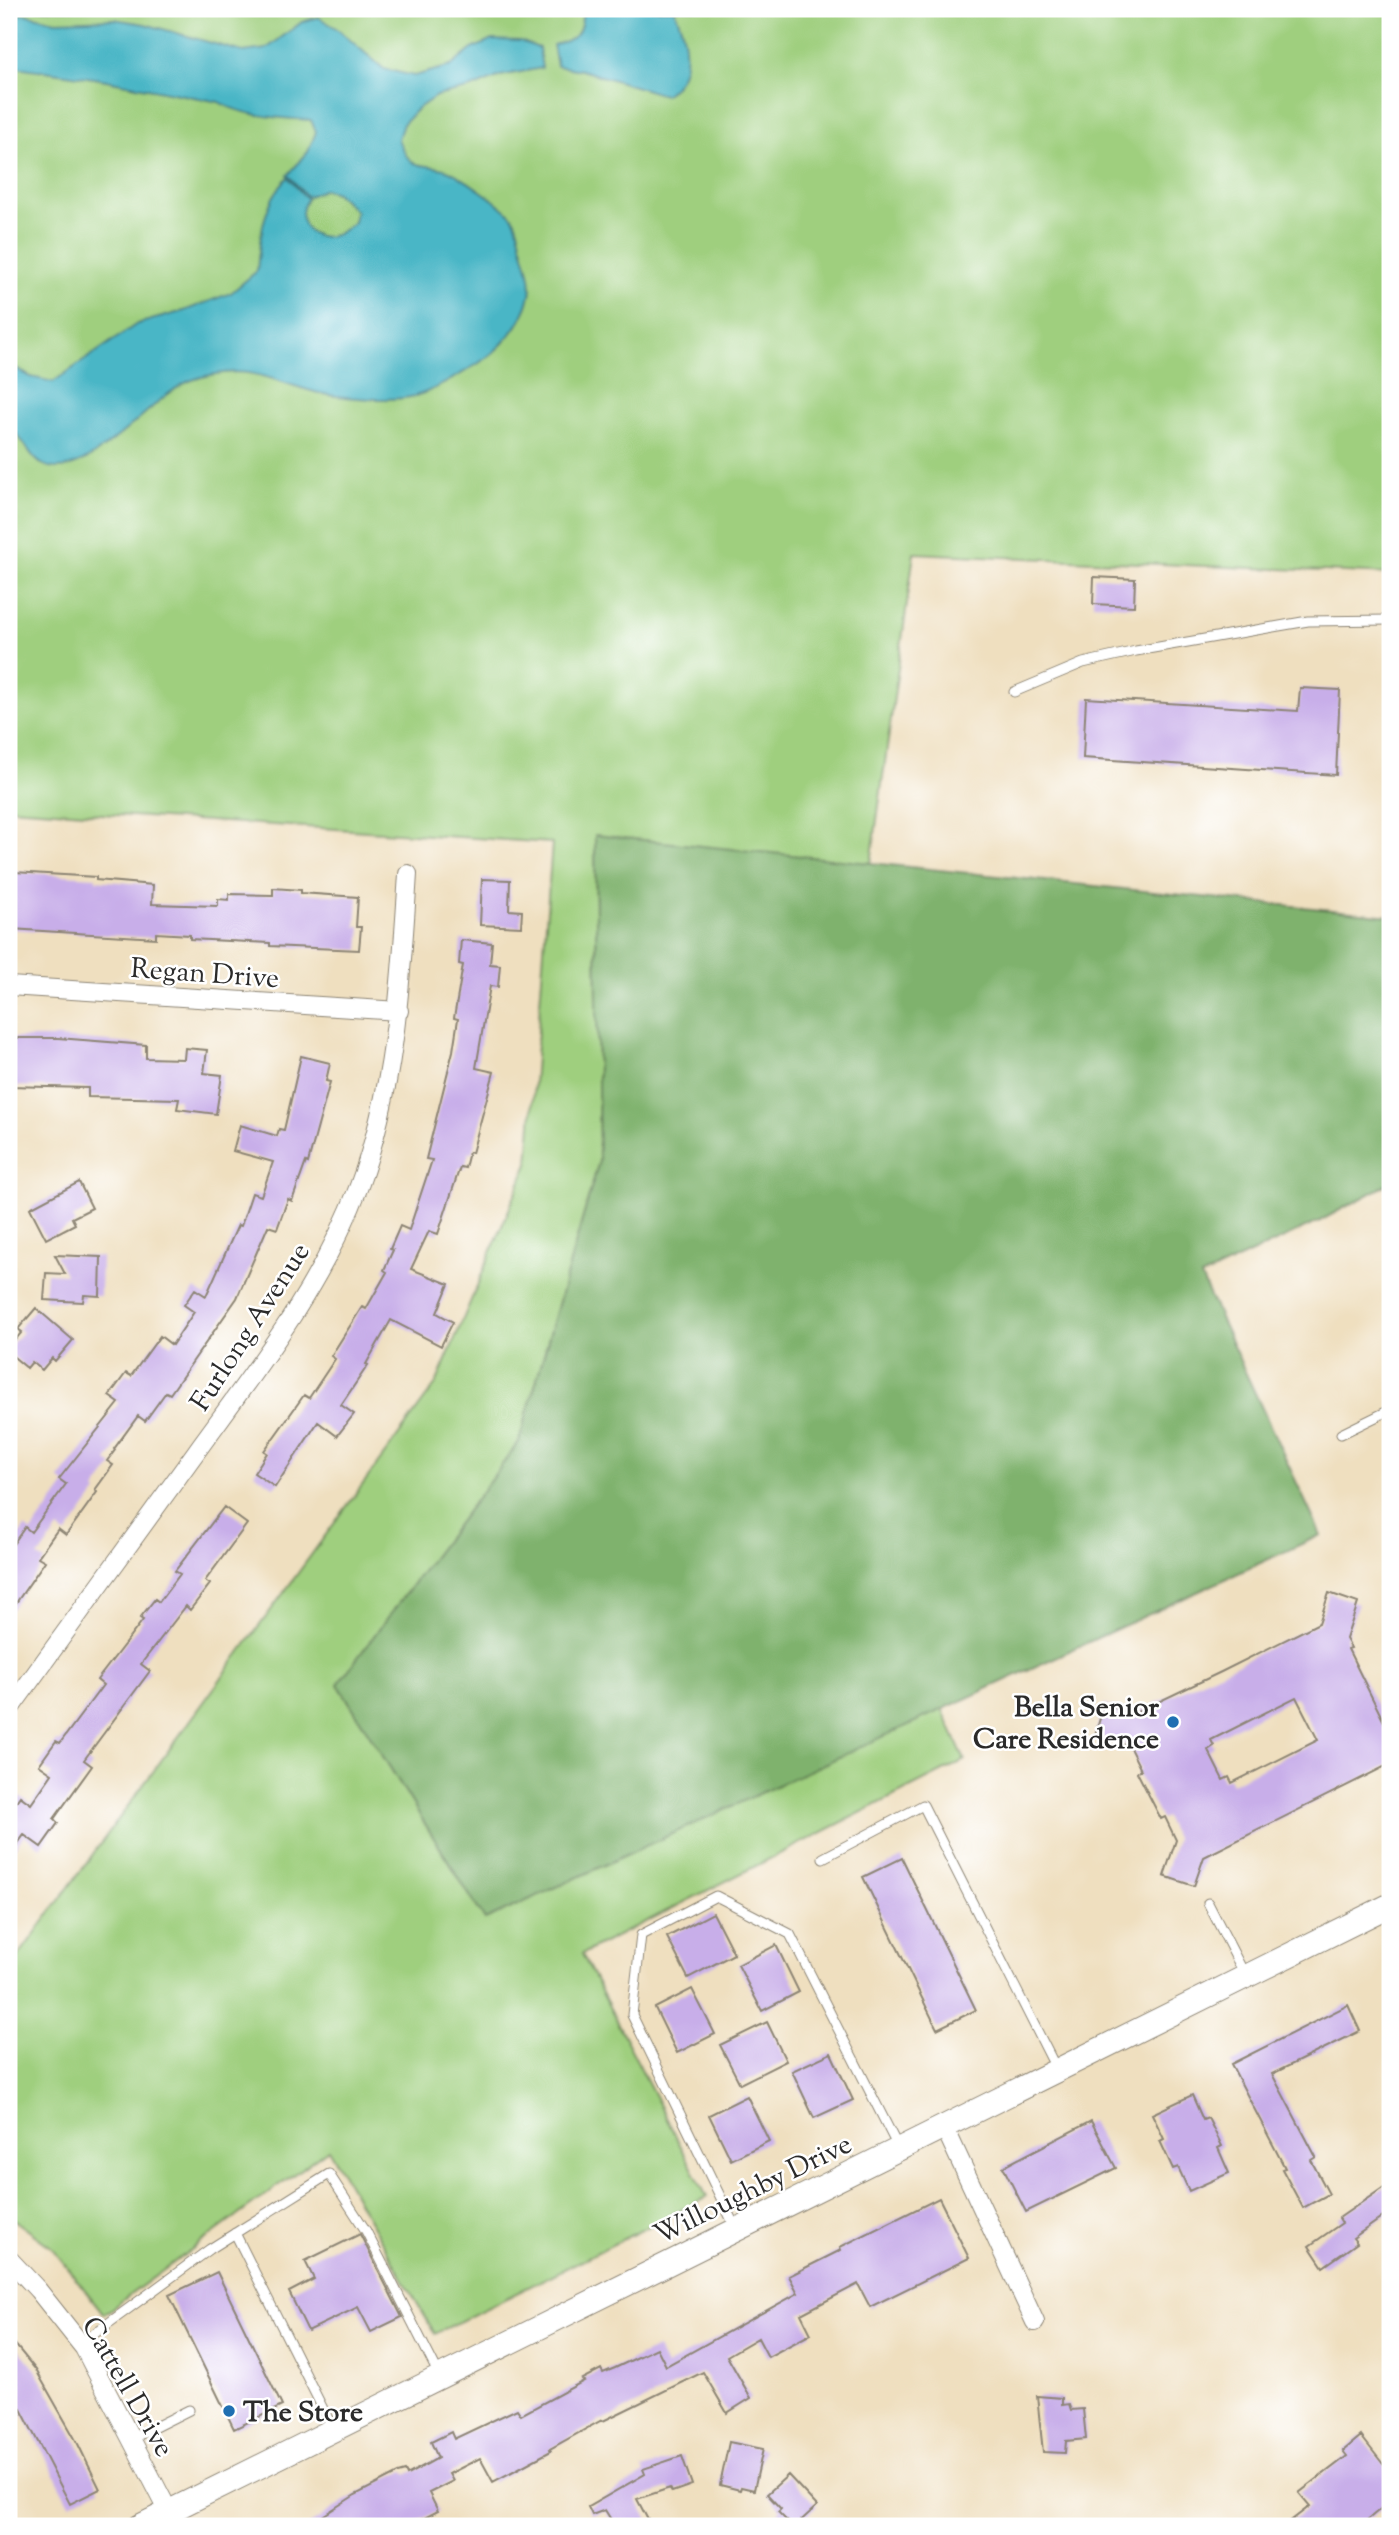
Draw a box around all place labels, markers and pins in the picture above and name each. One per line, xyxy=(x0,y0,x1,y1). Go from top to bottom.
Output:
place label: Bella Senior Care Residence xyxy=(973,1689,1159,1761)
marker: Bella Senior Care Residence xyxy=(1165,1714,1181,1730)
place label: The Store xyxy=(243,2394,363,2434)
marker: The Store xyxy=(221,2403,237,2419)

